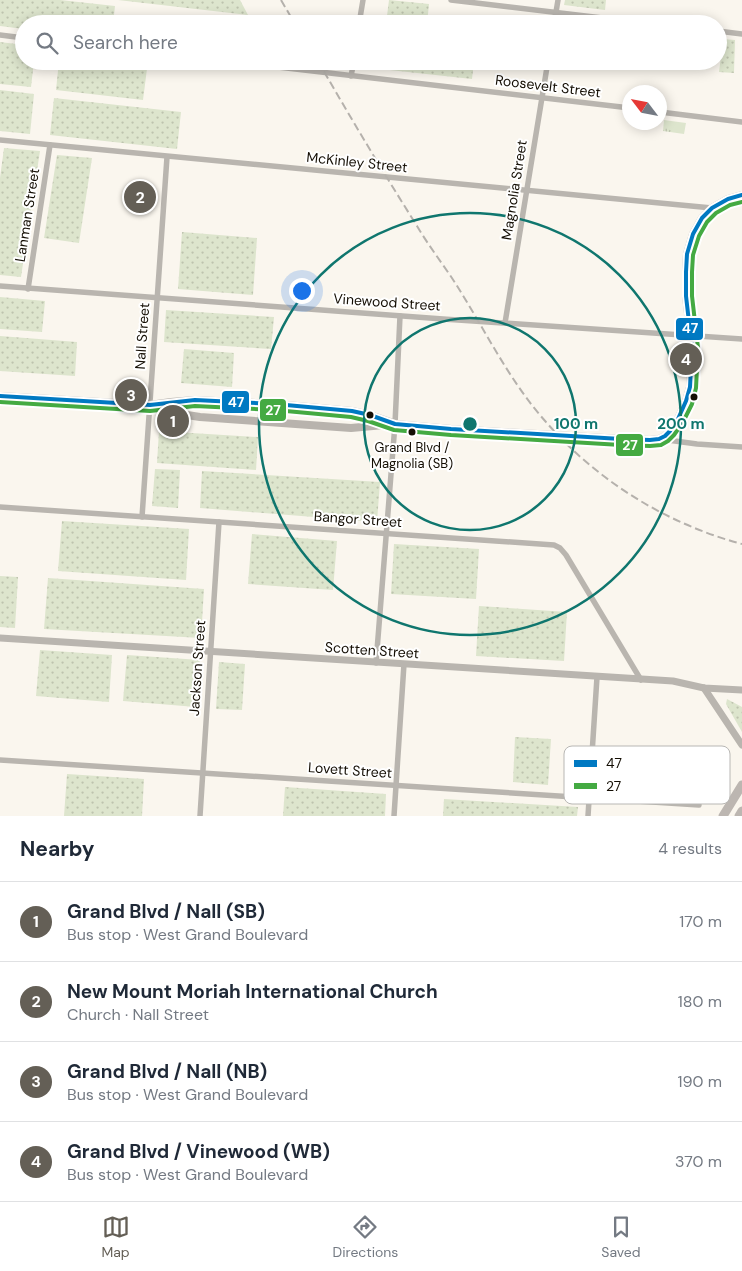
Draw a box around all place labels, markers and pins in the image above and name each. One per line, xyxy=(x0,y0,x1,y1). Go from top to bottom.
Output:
pin: 2 xyxy=(124,178,156,216)
pin: 4 xyxy=(670,340,702,378)
pin: 3 xyxy=(115,376,147,414)
unlabelled marker xyxy=(689,392,699,402)
pin: 1 xyxy=(157,402,189,440)
unlabelled marker xyxy=(365,410,375,420)
centre of rings xyxy=(461,415,479,433)
marker: Grand Blvd / Magnolia (SB) xyxy=(407,427,417,437)
place label: Grand Blvd / Magnolia (SB) xyxy=(371,439,453,472)

